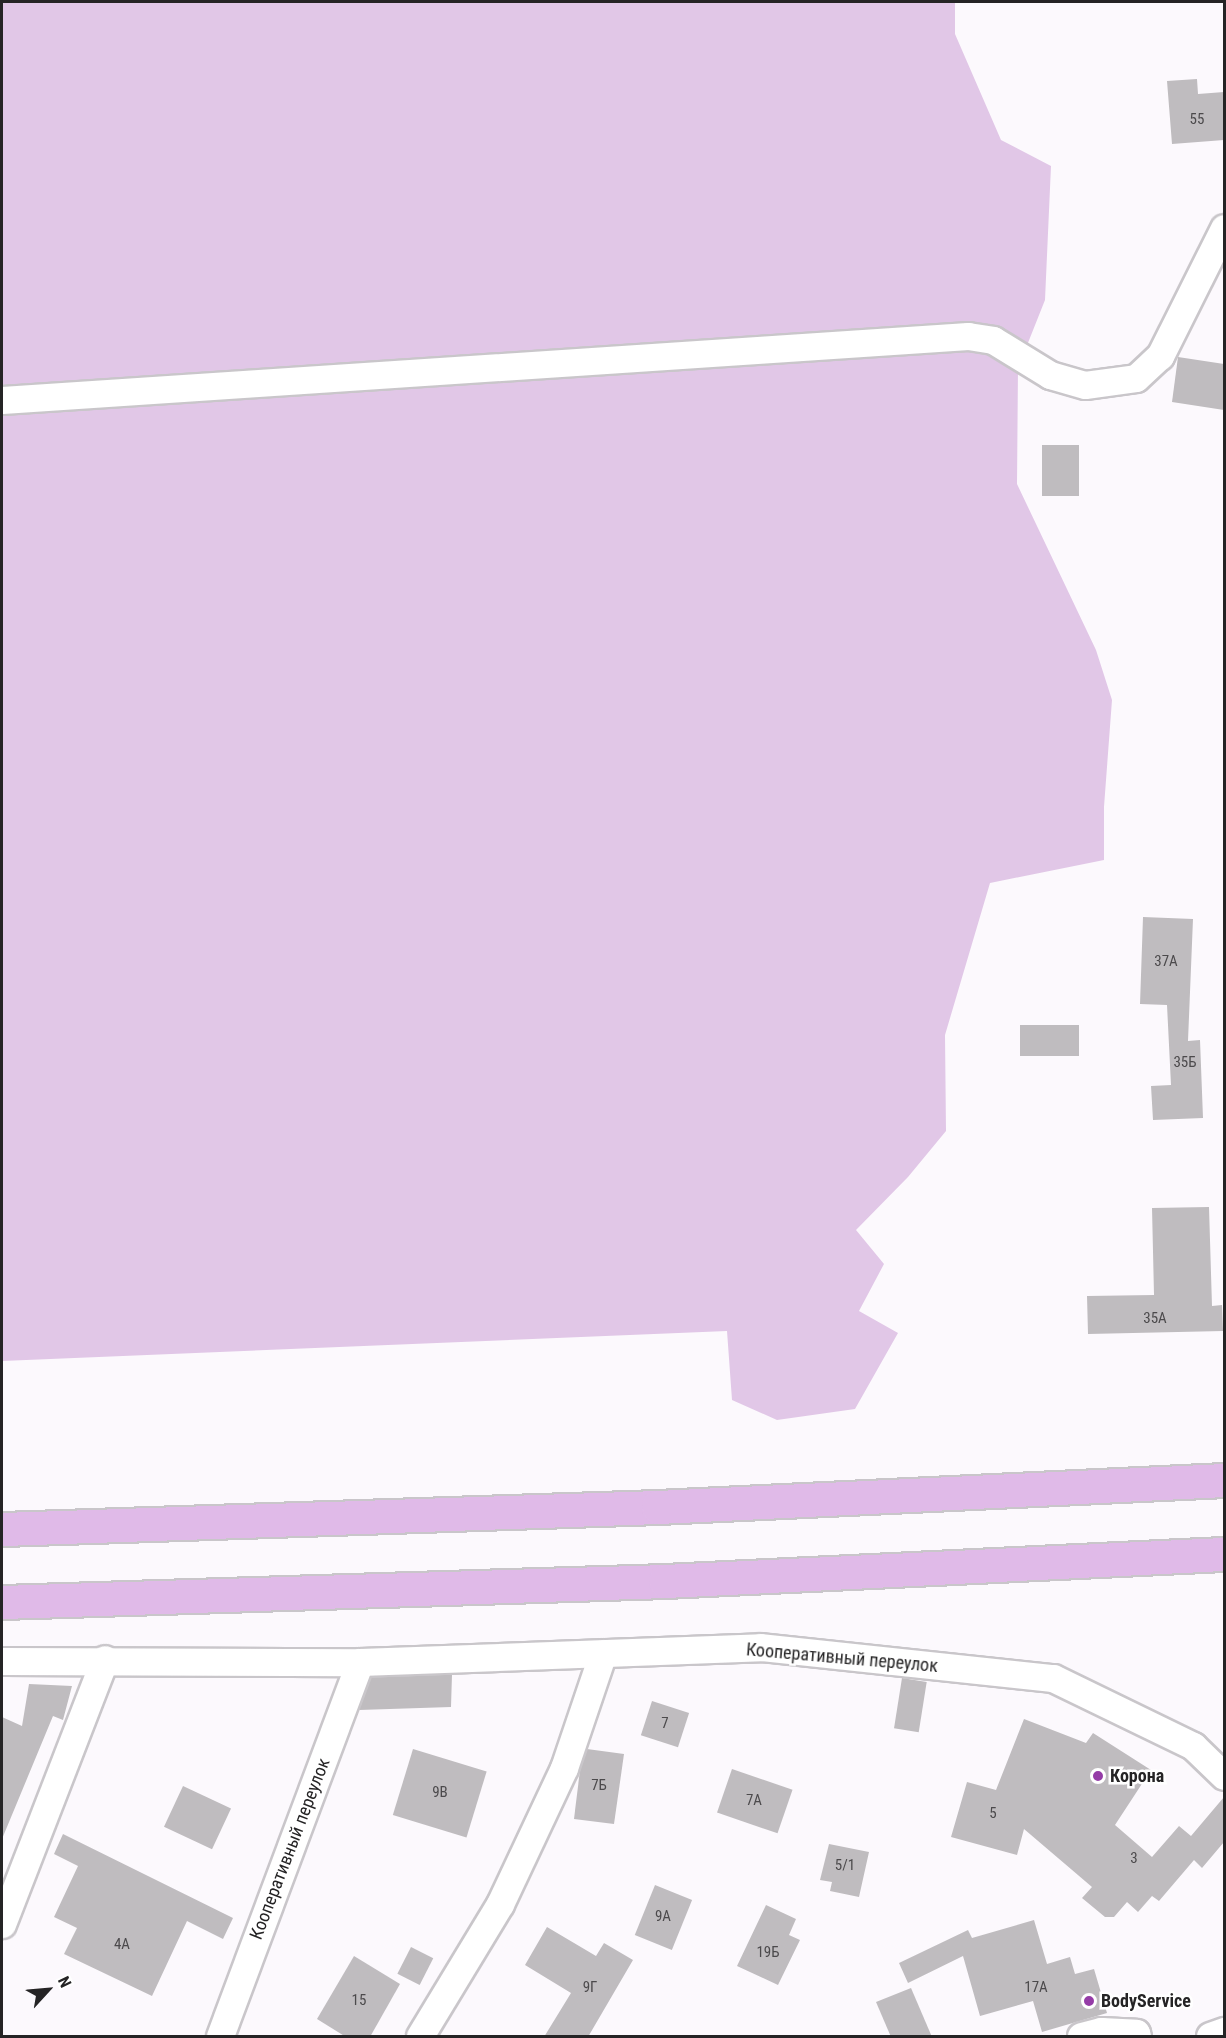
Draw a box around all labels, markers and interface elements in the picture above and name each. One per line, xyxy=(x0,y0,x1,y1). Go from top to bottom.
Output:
house number: 55 xyxy=(1190,111,1204,129)
house number: 37А xyxy=(1154,953,1178,971)
house number: 35Б xyxy=(1173,1054,1197,1072)
house number: 35А xyxy=(1143,1310,1167,1328)
street label: Кооперативный переулок xyxy=(745,1639,939,1677)
house number: 7 xyxy=(661,1715,669,1733)
street label: Кооперативный переулок xyxy=(245,1755,335,1943)
place label: Корона xyxy=(1110,1765,1164,1787)
marker: Корона xyxy=(1091,1769,1105,1783)
house number: 7Б xyxy=(591,1777,607,1795)
house number: 9В xyxy=(432,1784,448,1802)
house number: 7А xyxy=(746,1792,762,1810)
house number: 5 xyxy=(989,1805,997,1823)
house number: 3 xyxy=(1130,1850,1138,1868)
house number: 5/1 xyxy=(835,1857,855,1875)
house number: 9А xyxy=(655,1908,671,1926)
house number: 4А xyxy=(114,1936,130,1954)
house number: 19Б xyxy=(756,1944,780,1962)
north arrow xyxy=(18,1960,78,2020)
text: N xyxy=(54,1973,75,1990)
house number: 9Г xyxy=(583,1979,597,1997)
house number: 17А xyxy=(1024,1979,1048,1997)
place label: BodyService xyxy=(1101,1990,1191,2012)
house number: 15 xyxy=(352,1992,366,2010)
marker: BodyService xyxy=(1082,1994,1096,2008)

